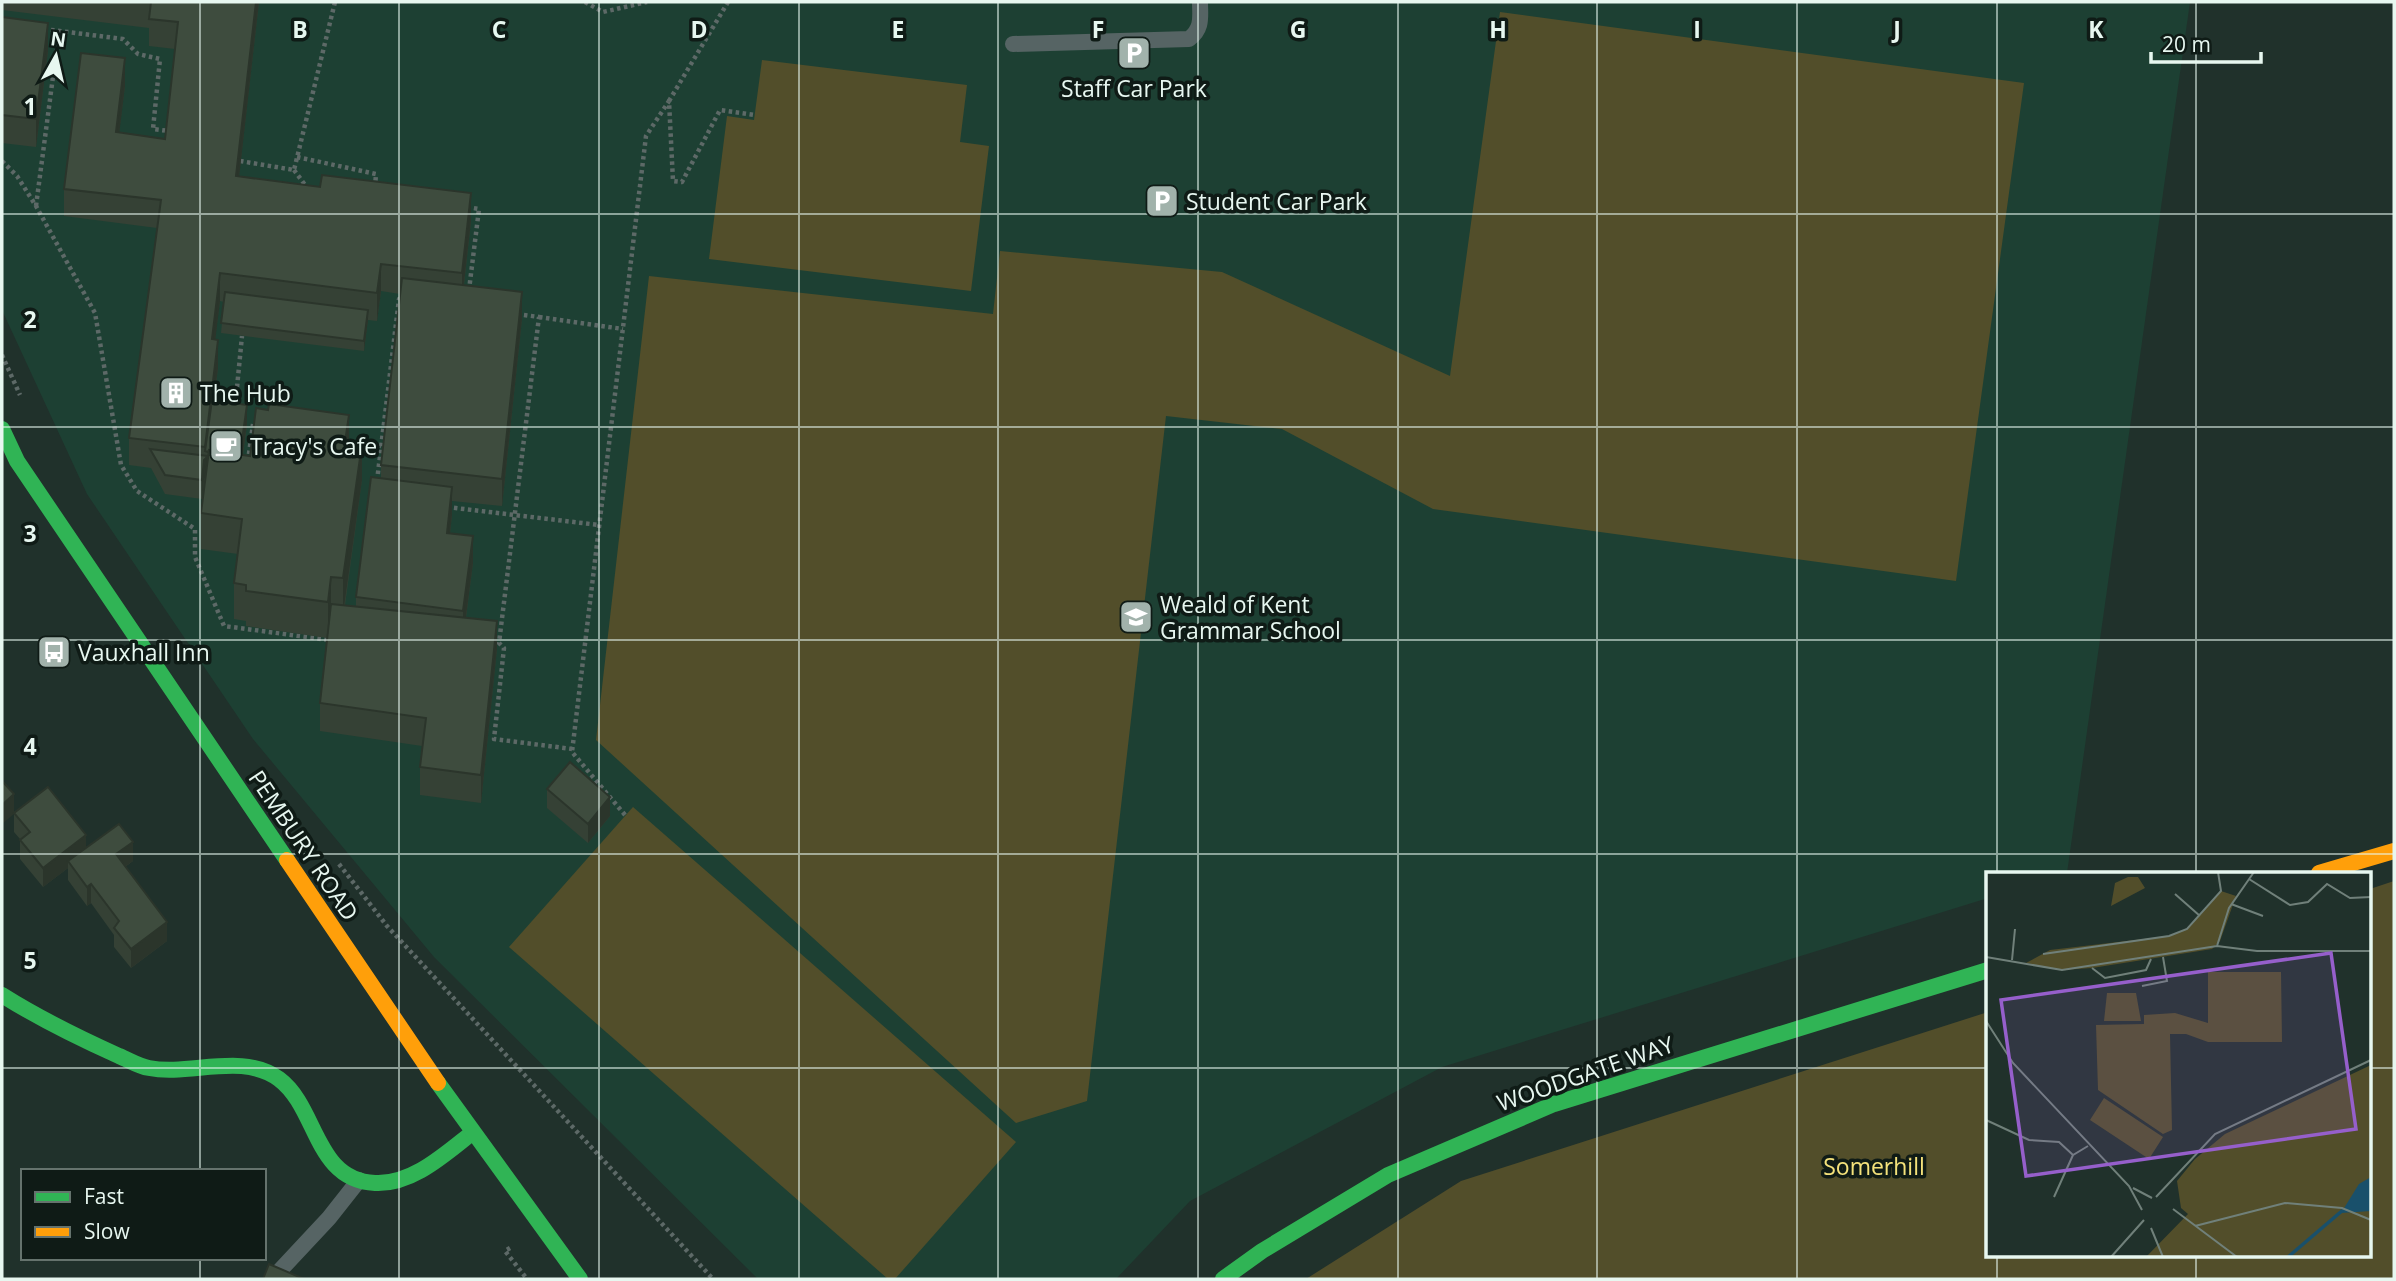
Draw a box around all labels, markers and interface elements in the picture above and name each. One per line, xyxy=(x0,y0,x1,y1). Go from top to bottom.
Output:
text: B xyxy=(292,13,308,45)
text: C xyxy=(492,13,506,45)
text: D xyxy=(690,13,708,45)
text: E xyxy=(892,13,904,45)
text: F xyxy=(1092,13,1104,45)
text: G xyxy=(1290,13,1306,45)
text: H xyxy=(1489,13,1507,45)
text: I xyxy=(1693,13,1701,45)
text: J xyxy=(1891,13,1901,45)
text: K xyxy=(2088,13,2104,45)
north arrow xyxy=(21,21,91,91)
scale bar xyxy=(2151,21,2261,65)
text: N xyxy=(49,25,68,53)
text: 20 m xyxy=(2162,30,2211,58)
parking icon: Staff Car Park xyxy=(1115,34,1153,72)
place label: Staff Car Park xyxy=(1061,72,1207,104)
text: 1 xyxy=(23,90,37,122)
parking icon: Student Car Park xyxy=(1143,182,1181,220)
place label: Student Car Park xyxy=(1186,185,1367,217)
text: 2 xyxy=(23,303,37,335)
building icon: The Hub xyxy=(157,374,195,412)
place label: The Hub xyxy=(200,377,291,409)
cafe icon: Tracy's Cafe xyxy=(207,427,245,465)
place label: Tracy's Cafe xyxy=(250,430,377,462)
text: 3 xyxy=(23,517,37,549)
place label: Weald of Kent Grammar School xyxy=(1160,588,1341,646)
school or university icon: Weald of Kent Grammar School xyxy=(1117,598,1155,636)
bus stop icon: Vauxhall Inn xyxy=(35,633,73,671)
place label: Vauxhall Inn xyxy=(78,636,210,668)
text: 4 xyxy=(23,730,37,762)
street label: PEMBURY ROAD xyxy=(242,763,366,927)
inset map xyxy=(1986,872,2372,1256)
text: 5 xyxy=(23,944,37,976)
street label: WOODGATE WAY xyxy=(1492,1028,1678,1118)
park label: Somerhill xyxy=(1823,1150,1925,1182)
legend xyxy=(21,1169,266,1260)
text: Fast xyxy=(84,1182,124,1210)
text: Slow xyxy=(84,1217,130,1245)

